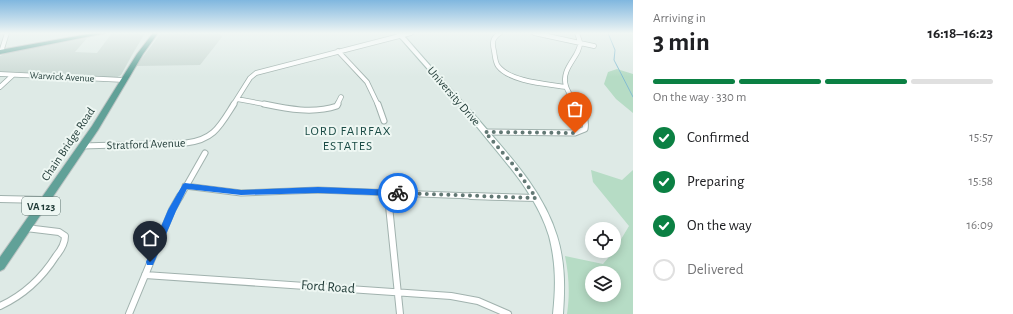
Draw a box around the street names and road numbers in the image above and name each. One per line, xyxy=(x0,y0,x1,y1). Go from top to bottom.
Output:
street label: University Drive xyxy=(424,64,483,128)
street label: Warwick Avenue xyxy=(29,70,95,84)
street label: Chain Bridge Road xyxy=(39,105,97,183)
street label: Stratford Avenue xyxy=(106,137,186,151)
road number: VA 123 xyxy=(22,197,60,215)
street label: Ford Road xyxy=(300,278,356,296)

